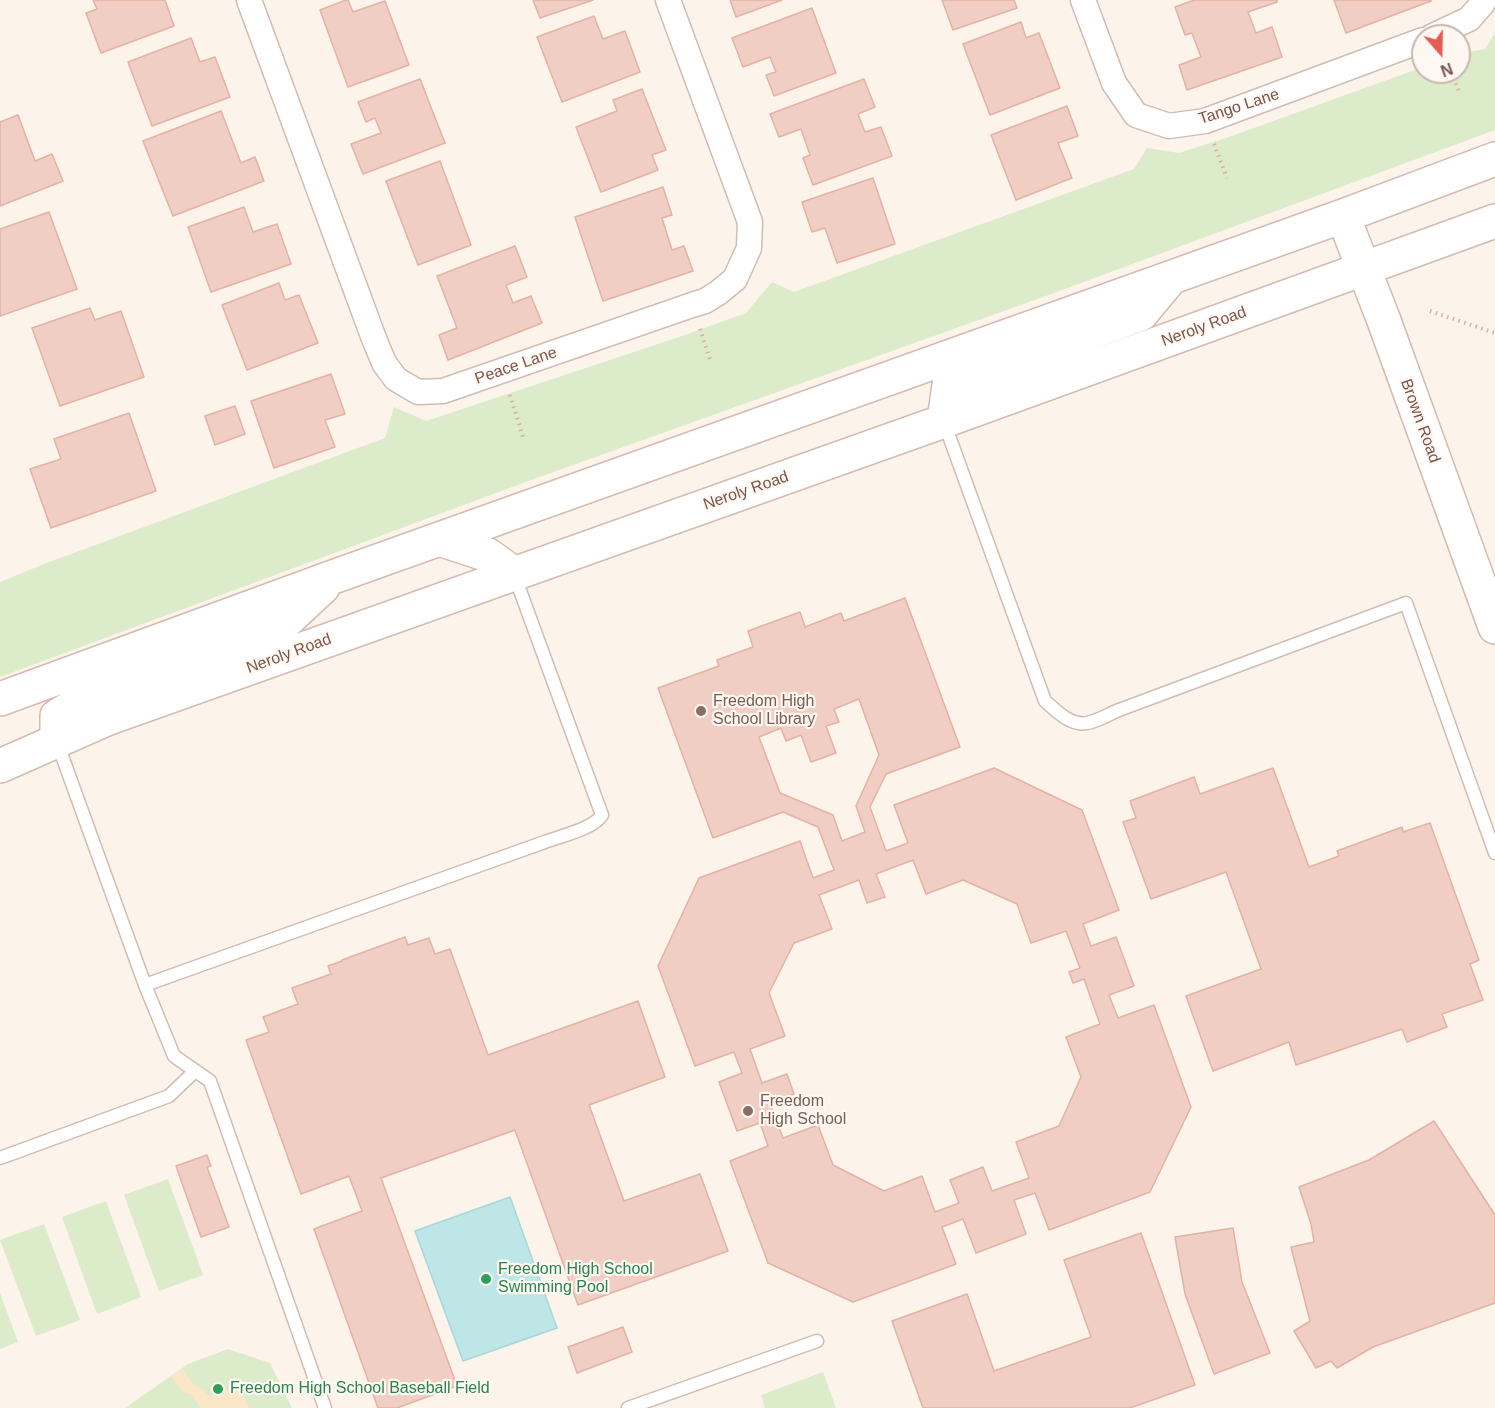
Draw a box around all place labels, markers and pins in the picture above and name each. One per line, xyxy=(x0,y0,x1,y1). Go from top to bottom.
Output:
place label: Freedom High School Library xyxy=(713,692,815,730)
marker: Freedom High School Library xyxy=(694,704,708,718)
place label: Freedom High School xyxy=(760,1092,846,1130)
marker: Freedom High School xyxy=(741,1104,755,1118)
place label: Freedom High School Swimming Pool xyxy=(498,1260,653,1298)
marker: Freedom High School Swimming Pool xyxy=(479,1272,493,1286)
place label: Freedom High School Baseball Field xyxy=(230,1379,490,1399)
marker: Freedom High School Baseball Field xyxy=(211,1382,225,1396)

